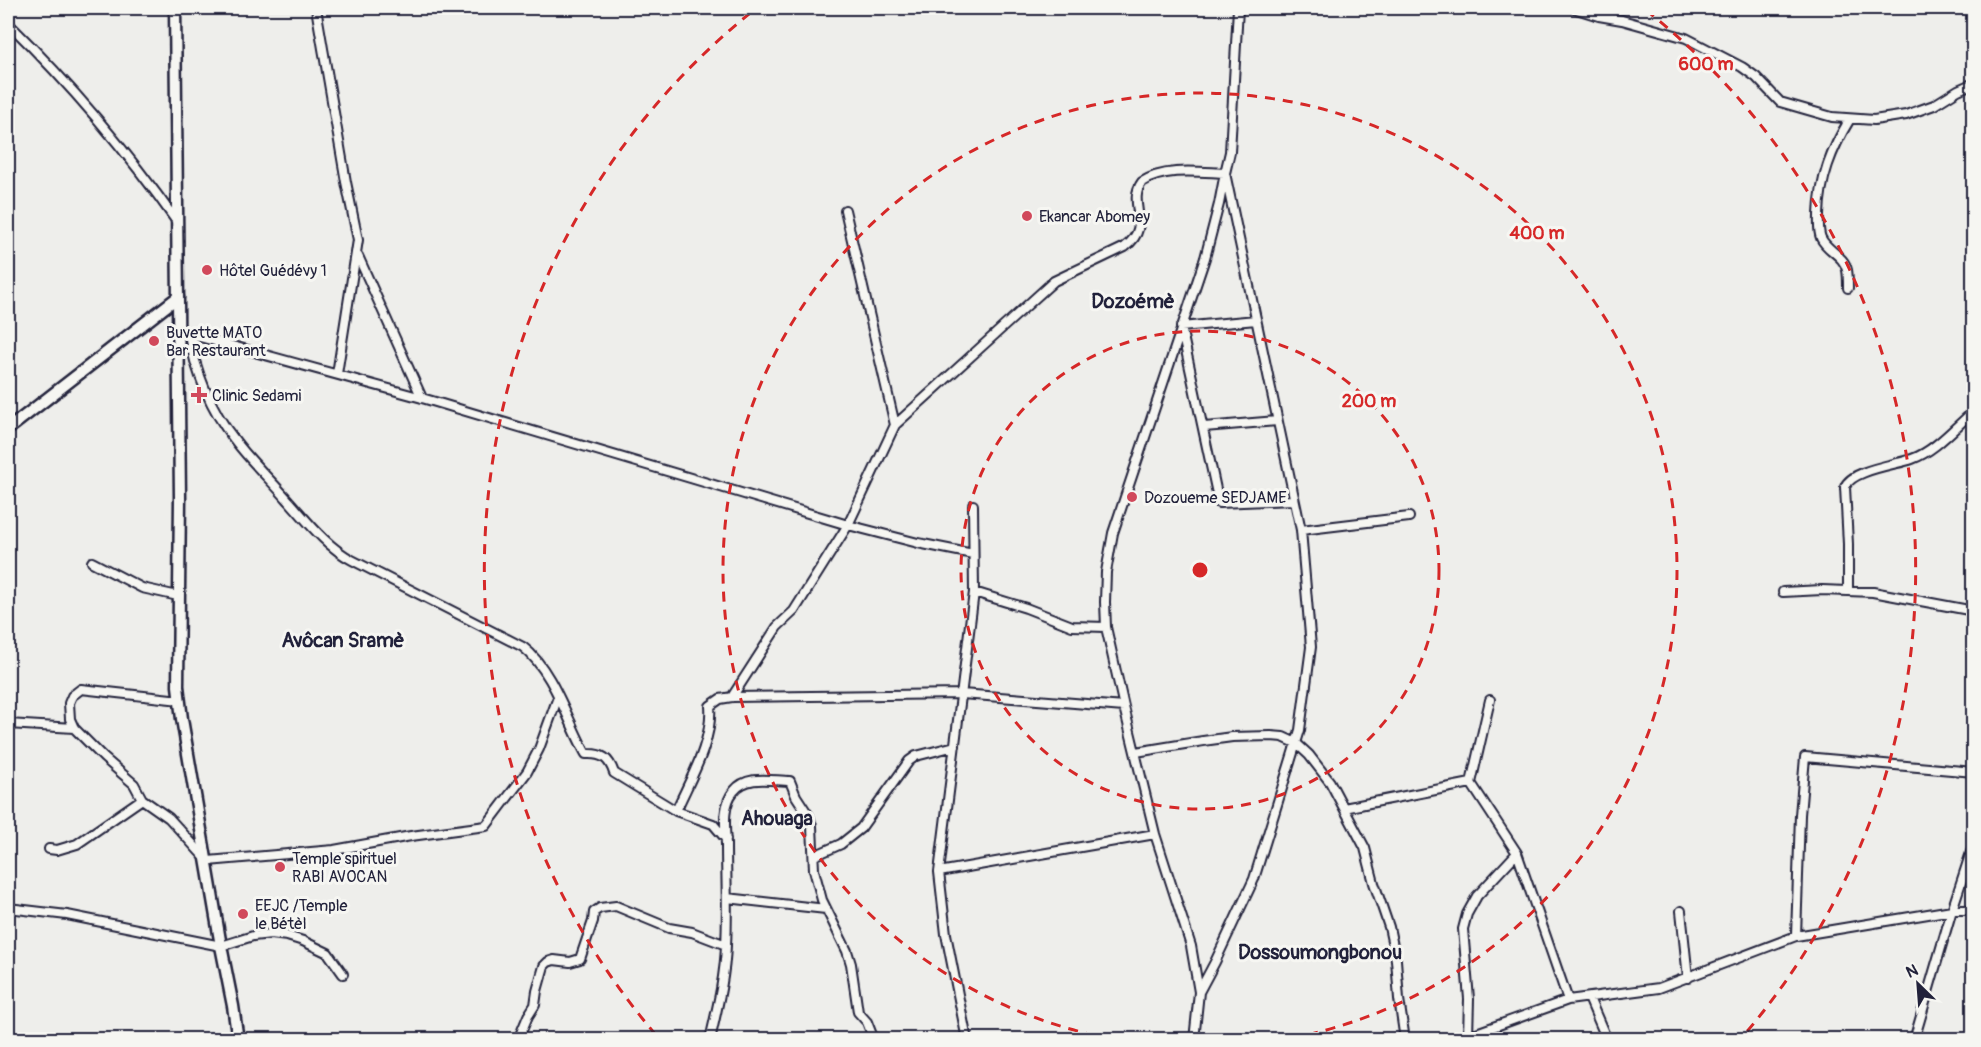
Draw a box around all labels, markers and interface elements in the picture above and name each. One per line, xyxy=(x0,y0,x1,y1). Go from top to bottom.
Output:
text: 600 m xyxy=(1679,53,1733,76)
place label: Ekancar Abomey xyxy=(1039,207,1150,227)
marker: Ekancar Abomey xyxy=(1020,209,1034,223)
text: 400 m xyxy=(1510,222,1564,245)
place label: Hôtel Guédévy 1 xyxy=(219,261,327,281)
marker: Hôtel Guédévy 1 xyxy=(200,263,214,277)
district label: Dozoémè xyxy=(1091,289,1175,314)
place label: Buvette MATO Bar Restaurant xyxy=(166,323,266,361)
marker: Buvette MATO Bar Restaurant xyxy=(147,334,161,348)
marker: Clinic Sedami xyxy=(190,386,208,404)
place label: Clinic Sedami xyxy=(212,386,302,406)
text: 200 m xyxy=(1342,390,1396,413)
place label: Dozoueme SEDJAME xyxy=(1144,488,1286,508)
marker: Dozoueme SEDJAME xyxy=(1125,490,1139,504)
centre of rings xyxy=(1190,560,1210,580)
district label: Avôcan Sramè xyxy=(282,628,405,653)
district label: Ahouaga xyxy=(741,806,813,831)
place label: Temple spirituel RABI AVOCAN xyxy=(292,849,397,887)
marker: Temple spirituel RABI AVOCAN xyxy=(273,860,287,874)
place label: EEJC /Temple le Bétèl xyxy=(255,896,348,934)
marker: EEJC /Temple le Bétèl xyxy=(236,907,250,921)
district label: Dossoumongbonou xyxy=(1238,940,1402,965)
north arrow xyxy=(1888,954,1948,1014)
text: N xyxy=(1903,960,1921,983)

